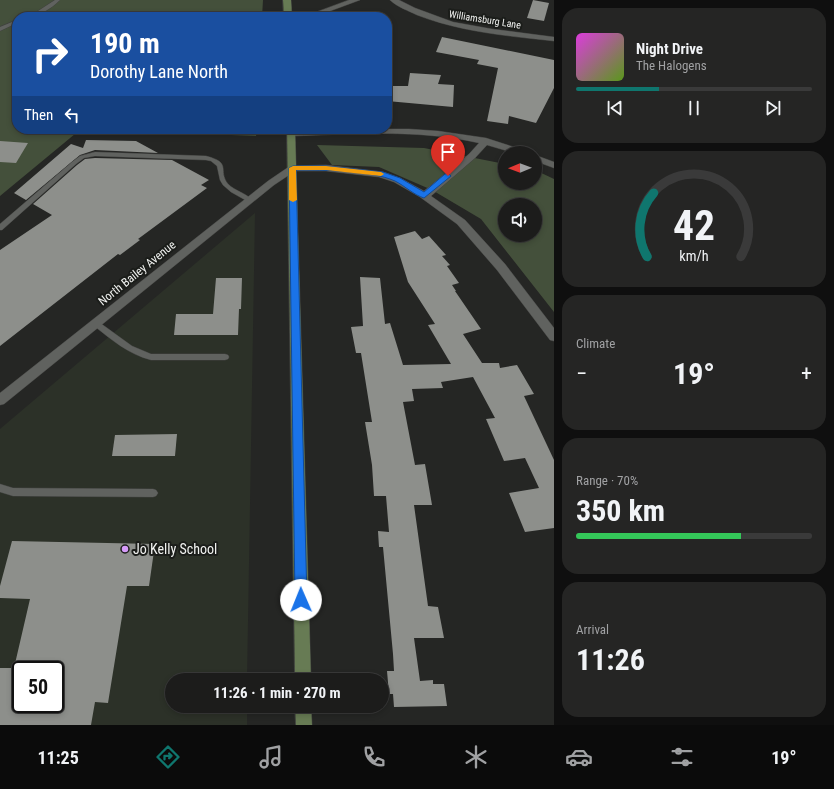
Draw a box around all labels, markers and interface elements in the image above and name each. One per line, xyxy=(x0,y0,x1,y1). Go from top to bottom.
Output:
street label: Williamsburg Lane xyxy=(448,8,522,31)
text: 190 m xyxy=(90,27,160,60)
icon: right xyxy=(24,28,76,80)
text: Night Drive xyxy=(636,40,703,58)
text: The Halogens xyxy=(636,58,707,73)
text: Dorothy Lane North xyxy=(90,61,228,82)
icon: previous xyxy=(604,97,626,119)
icon: pause xyxy=(683,97,705,119)
icon: next xyxy=(762,97,784,119)
icon: left xyxy=(61,104,83,126)
text: Then xyxy=(24,106,53,124)
pin xyxy=(431,135,465,176)
icon: arrive xyxy=(437,141,459,163)
north arrow xyxy=(498,146,542,190)
map controls xyxy=(498,146,542,242)
button: sound xyxy=(498,198,542,242)
text: 42 xyxy=(673,201,715,250)
street label: North Bailey Avenue xyxy=(96,237,179,308)
text: km/h xyxy=(679,248,709,264)
text: Climate xyxy=(576,336,615,351)
text: 19° xyxy=(673,356,715,391)
text: − xyxy=(576,361,587,386)
text: + xyxy=(801,361,812,386)
text: Range · 70% xyxy=(576,473,638,488)
text: 350 km xyxy=(576,493,665,528)
place label: Jo Kelly School xyxy=(133,541,217,557)
marker: Jo Kelly School xyxy=(120,544,130,554)
position arrow xyxy=(280,579,322,621)
text: Arrival xyxy=(576,622,609,637)
text: 11:26 xyxy=(576,642,645,677)
speed limit sign: 50 xyxy=(12,661,64,713)
text: 11:26 · 1 min · 270 m xyxy=(213,684,341,702)
icon: directions xyxy=(154,743,182,771)
icon: music xyxy=(257,743,285,771)
icon: phone xyxy=(360,743,388,771)
icon: climate xyxy=(462,743,490,771)
icon: car xyxy=(565,743,593,771)
icon: filters xyxy=(668,743,696,771)
text: 11:25 xyxy=(37,747,79,768)
text: 19° xyxy=(771,747,796,768)

